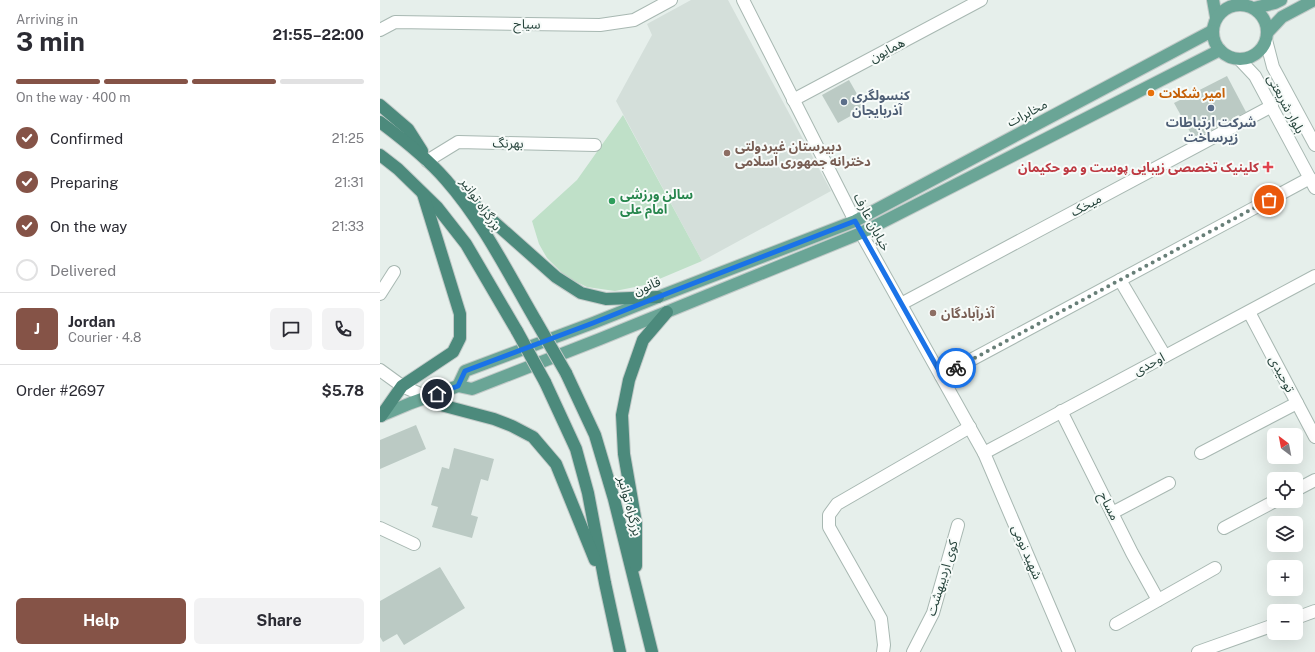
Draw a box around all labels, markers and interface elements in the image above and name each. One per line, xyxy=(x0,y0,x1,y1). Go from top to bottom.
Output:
text: Arriving in xyxy=(16,12,78,27)
street label: سیاح xyxy=(513,16,541,35)
text: 3 min xyxy=(16,26,85,57)
text: 21:55–22:00 xyxy=(272,26,364,43)
street label: همایون xyxy=(867,35,908,66)
street label: بلوار شریعتى xyxy=(1263,72,1308,137)
place label: امیر شکلات xyxy=(1159,86,1225,101)
place label: کنسولگری آذربایجان xyxy=(852,88,910,118)
marker: امیر شکلات xyxy=(1146,88,1156,98)
text: On the way · 400 m xyxy=(16,90,131,105)
street label: مخابرات xyxy=(1004,96,1050,130)
marker: کنسولگری آذربایجان xyxy=(839,97,849,107)
marker: شرکت ارتباطات زیرساخت xyxy=(1206,103,1216,113)
place label: شرکت ارتباطات زیرساخت xyxy=(1166,115,1256,145)
icon: check xyxy=(16,127,38,149)
text: Confirmed xyxy=(50,130,123,147)
text: 21:25 xyxy=(332,131,364,146)
street label: بهرنگ xyxy=(492,135,524,152)
place label: دبیرستان غیردولتی دخترانه جمهوری اسلامی xyxy=(735,139,871,169)
marker: دبیرستان غیردولتی دخترانه جمهوری اسلامی xyxy=(722,148,732,158)
place label: کلینیک تخصصی زیبایی پوست و مو حکیمان xyxy=(1018,160,1259,175)
marker: کلینیک تخصصی زیبایی پوست و مو حکیمان xyxy=(1262,161,1274,173)
icon: check xyxy=(16,171,38,193)
text: Preparing xyxy=(50,174,119,191)
street label: بزرگراه توانیر xyxy=(457,174,505,233)
text: 21:31 xyxy=(335,175,364,190)
pin xyxy=(1252,183,1286,217)
place label: سالن ورزشی امام علی xyxy=(620,187,693,219)
icon: bag xyxy=(1258,189,1280,211)
street label: خیابان عارف xyxy=(850,191,894,254)
street label: میخک xyxy=(1068,191,1104,219)
marker: سالن ورزشی امام علی xyxy=(607,196,617,206)
icon: check xyxy=(16,215,38,237)
text: On the way xyxy=(50,218,127,235)
text: 21:33 xyxy=(332,219,364,234)
text: Delivered xyxy=(50,262,116,279)
street label: قانون xyxy=(631,274,663,299)
place label: آذرآبادگان xyxy=(941,306,995,321)
button: chat xyxy=(270,308,312,350)
button: phone xyxy=(322,308,364,350)
marker: آذرآبادگان xyxy=(928,308,938,318)
text: Jordan xyxy=(68,313,115,330)
text: J xyxy=(34,320,40,337)
text: Courier · 4.8 xyxy=(68,330,141,345)
courier xyxy=(936,348,976,388)
street label: اوحدی xyxy=(1131,350,1168,379)
street label: توحیدی xyxy=(1265,353,1298,396)
icon: bike xyxy=(945,357,967,379)
pin xyxy=(420,377,454,411)
text: Order #2697 xyxy=(16,382,105,399)
text: $5.78 xyxy=(322,382,364,399)
icon: home xyxy=(426,383,448,405)
north arrow xyxy=(1267,428,1303,464)
map controls xyxy=(1267,428,1303,640)
button: locate xyxy=(1267,472,1303,508)
street label: بزرگراه توانیر xyxy=(615,474,645,538)
street label: مساح xyxy=(1093,489,1123,524)
button: layers xyxy=(1267,516,1303,552)
street label: شهید نومی xyxy=(1008,522,1045,582)
street label: کوی اردیبهشت xyxy=(923,538,962,618)
button: + xyxy=(1267,560,1303,596)
button: Help xyxy=(16,598,186,644)
button: Share xyxy=(194,598,364,644)
button: − xyxy=(1267,604,1303,640)

